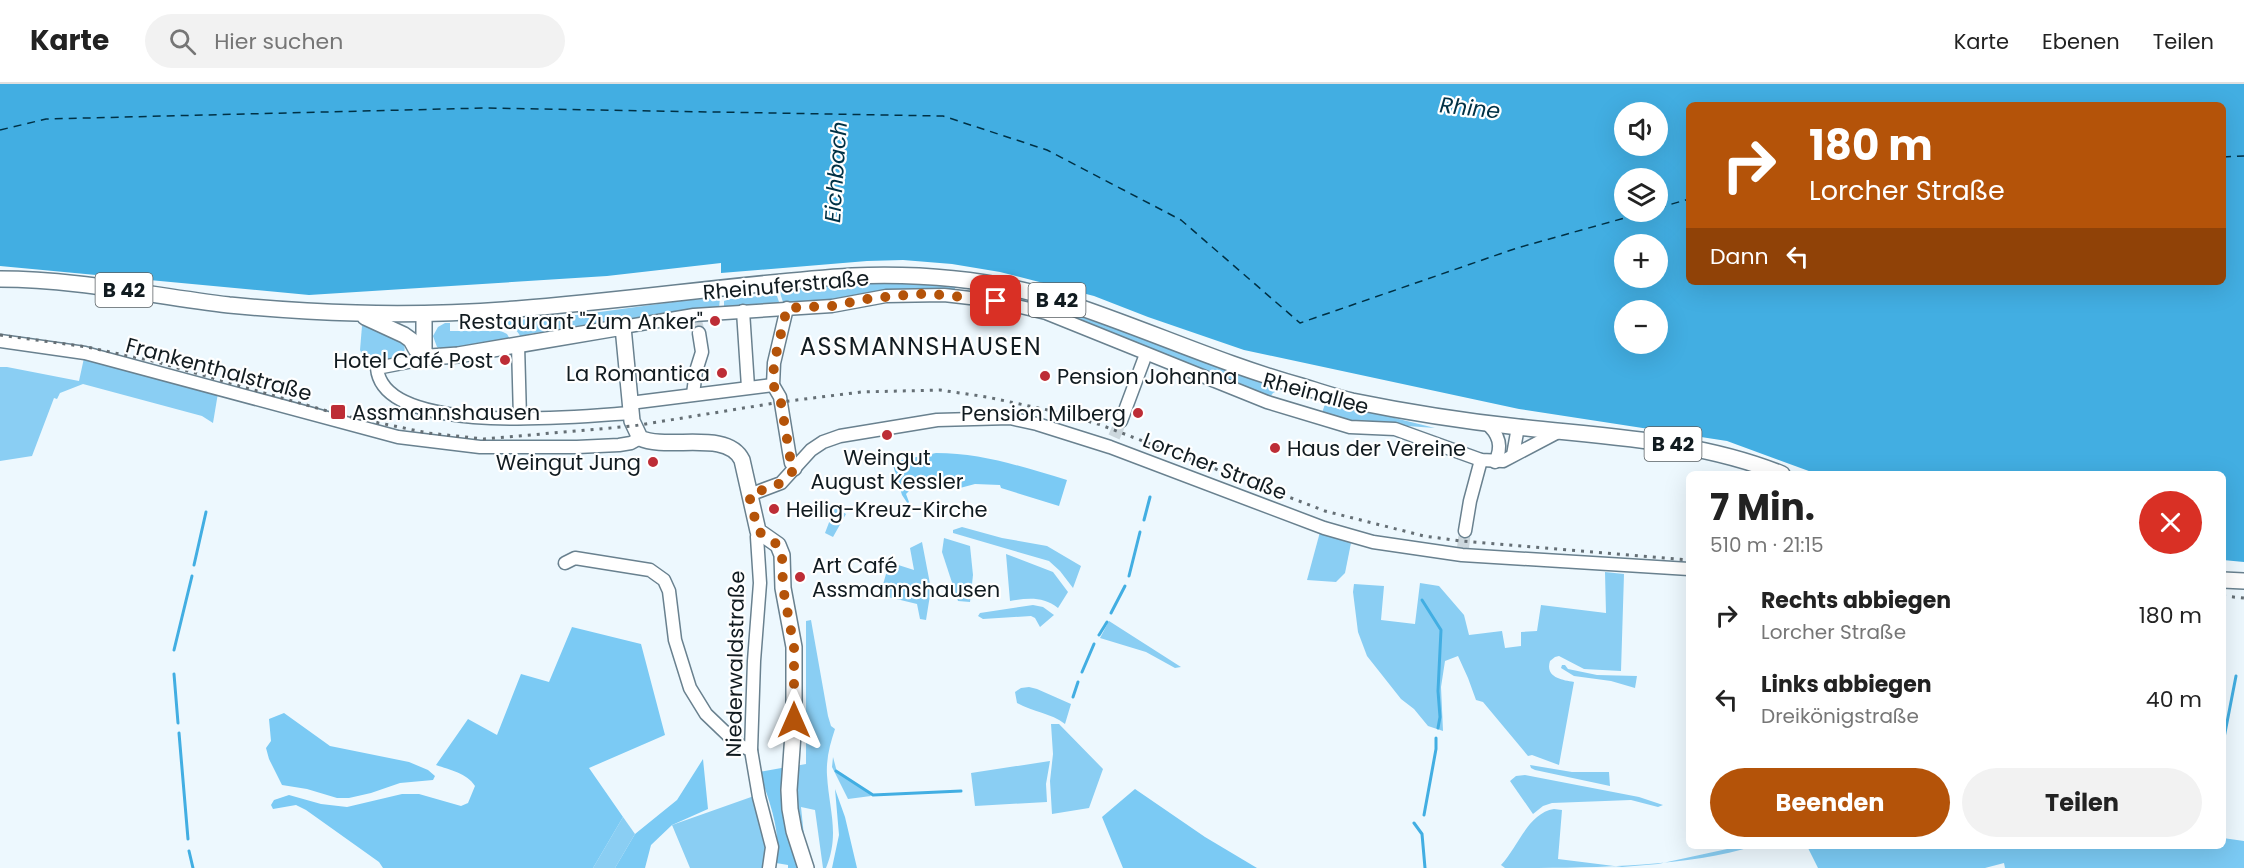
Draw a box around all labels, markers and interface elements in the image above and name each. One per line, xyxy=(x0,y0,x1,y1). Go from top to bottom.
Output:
search box xyxy=(145,14,565,68)
text: Karte xyxy=(30,21,109,60)
icon: search xyxy=(166,25,199,58)
text: Hier suchen xyxy=(214,26,343,57)
text: Karte xyxy=(1954,27,2009,56)
text: Ebenen xyxy=(2042,27,2120,56)
text: Teilen xyxy=(2153,27,2214,56)
water label: Rhine xyxy=(1438,89,1502,127)
map controls xyxy=(1614,102,1668,354)
button: sound xyxy=(1614,102,1668,156)
text: 180 m xyxy=(1809,116,1933,175)
water label: Eichbach xyxy=(817,120,855,224)
icon: right xyxy=(1710,126,1788,204)
button: layers xyxy=(1614,168,1668,222)
text: Lorcher Straße xyxy=(1809,172,2005,209)
button: + xyxy=(1614,234,1668,288)
icon: left xyxy=(1781,240,1814,273)
text: Dann xyxy=(1710,241,1769,272)
street label: Rheinuferstraße xyxy=(702,263,870,307)
road number: B 42 xyxy=(96,273,152,307)
pin xyxy=(970,275,1021,326)
road number: B 42 xyxy=(1028,283,1086,317)
icon: arrive xyxy=(979,284,1012,317)
button: − xyxy=(1614,300,1668,354)
place label: Restaurant "Zum Anker" xyxy=(459,307,703,336)
marker: Restaurant "Zum Anker" xyxy=(708,314,722,328)
street label: Frankenthalstraße xyxy=(123,330,315,408)
district label: ASSMANNSHAUSEN xyxy=(800,330,1042,363)
place label: Hotel Café Post xyxy=(333,346,493,375)
marker: Hotel Café Post xyxy=(498,353,512,367)
place label: La Romantica xyxy=(566,359,710,388)
place label: Pension Johanna xyxy=(1057,362,1238,391)
street label: Rheinallee xyxy=(1260,365,1372,421)
marker: La Romantica xyxy=(715,366,729,380)
marker: Pension Johanna xyxy=(1038,369,1052,383)
place label: Assmannshausen xyxy=(352,398,540,427)
place label: Pension Milberg xyxy=(961,399,1126,428)
marker: Assmannshausen xyxy=(329,403,347,421)
marker: Pension Milberg xyxy=(1131,406,1145,420)
street label: Lorcher Straße xyxy=(1139,425,1291,507)
road number: B 42 xyxy=(1644,427,1702,461)
marker: Weingut August Kessler xyxy=(880,428,894,442)
place label: Haus der Vereine xyxy=(1287,434,1466,463)
marker: Haus der Vereine xyxy=(1268,441,1282,455)
place label: Weingut August Kessler xyxy=(811,443,964,496)
place label: Weingut Jung xyxy=(496,448,641,477)
marker: Weingut Jung xyxy=(646,455,660,469)
text: 7 Min. xyxy=(1710,482,1815,533)
button: close xyxy=(2139,491,2202,554)
place label: Heilig-Kreuz-Kirche xyxy=(786,495,988,524)
marker: Heilig-Kreuz-Kirche xyxy=(767,502,781,516)
text: 510 m · 21:15 xyxy=(1710,531,1824,559)
place label: Art Café Assmannshausen xyxy=(812,551,1000,604)
street label: Niederwaldstraße xyxy=(719,570,751,758)
marker: Art Café Assmannshausen xyxy=(793,570,807,584)
text: Rechts abbiegen xyxy=(1761,585,1951,616)
icon: right xyxy=(1710,599,1743,632)
text: 180 m xyxy=(2139,600,2202,631)
text: Lorcher Straße xyxy=(1761,618,1906,646)
text: Links abbiegen xyxy=(1761,669,1932,700)
icon: left xyxy=(1710,683,1743,716)
text: 40 m xyxy=(2146,684,2202,715)
position arrow xyxy=(762,688,826,752)
text: Dreikönigstraße xyxy=(1761,702,1919,730)
button: Beenden xyxy=(1710,768,1950,837)
button: Teilen xyxy=(1962,768,2202,837)

